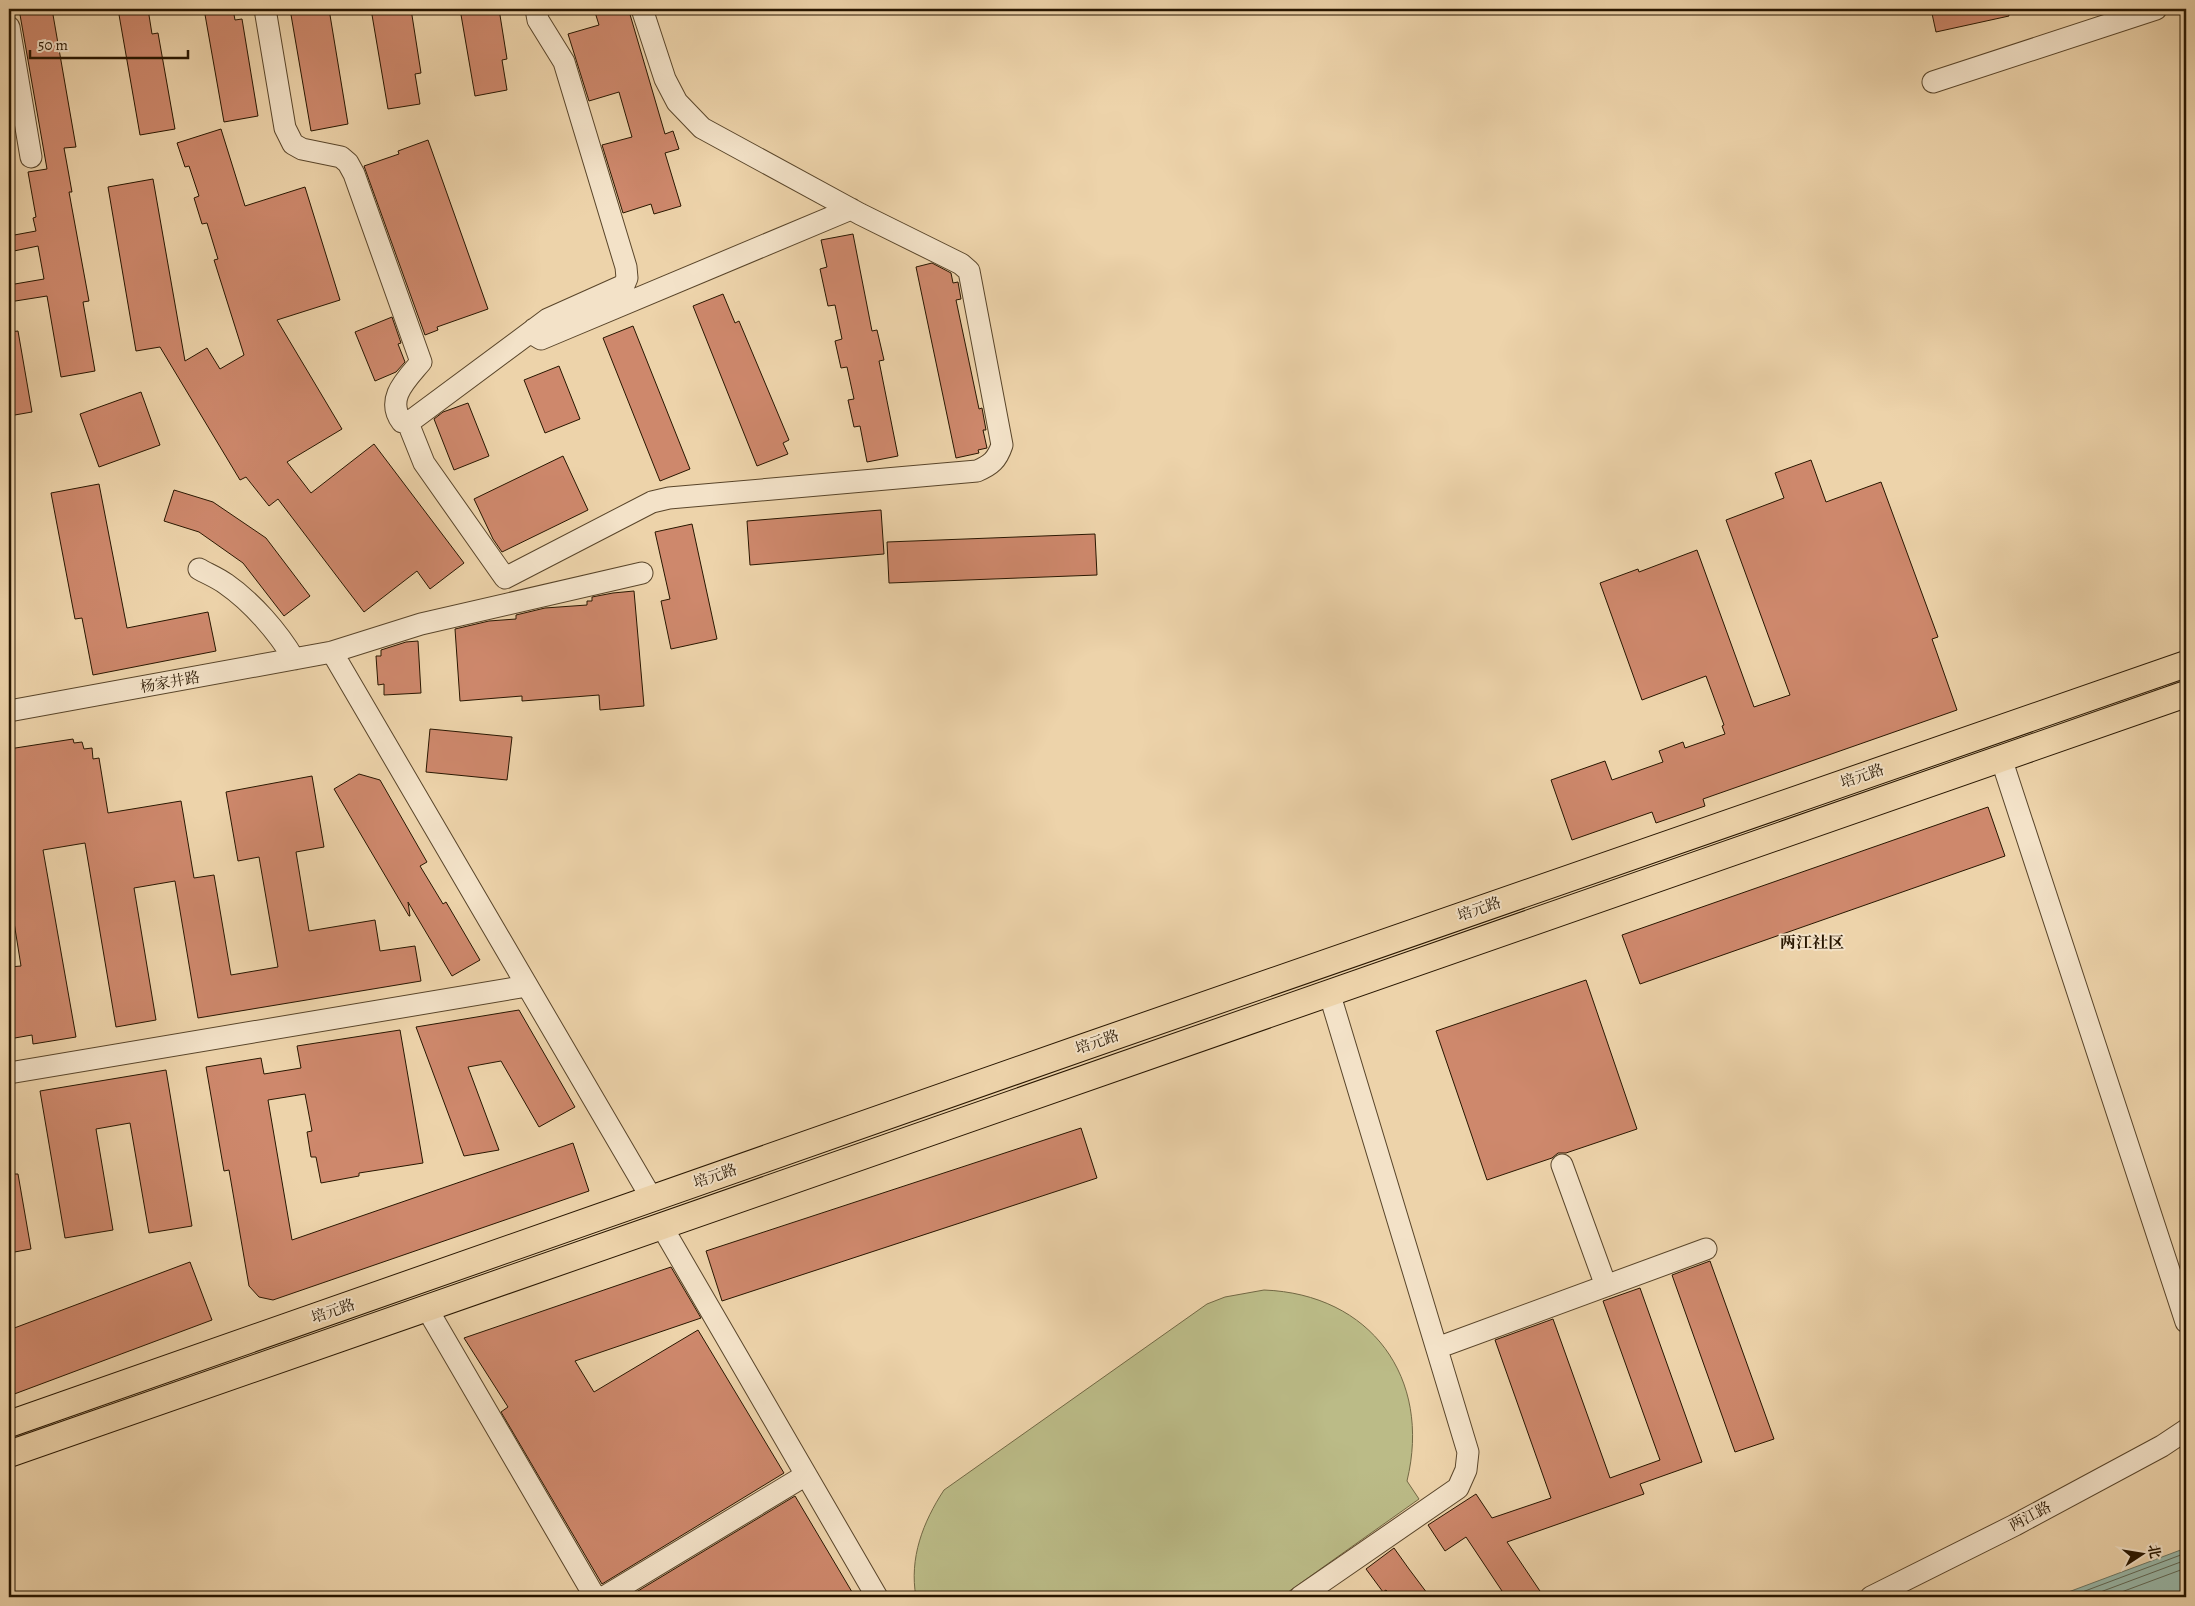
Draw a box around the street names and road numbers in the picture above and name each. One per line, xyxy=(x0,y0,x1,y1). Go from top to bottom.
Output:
street label: 杨家井路 xyxy=(139,667,201,697)
street label: 培元路 xyxy=(1837,759,1887,793)
street label: 培元路 xyxy=(1454,892,1504,926)
street label: 培元路 xyxy=(1072,1025,1122,1059)
street label: 培元路 xyxy=(690,1159,740,1193)
street label: 培元路 xyxy=(308,1294,358,1328)
street label: 两江路 xyxy=(2005,1497,2055,1535)

